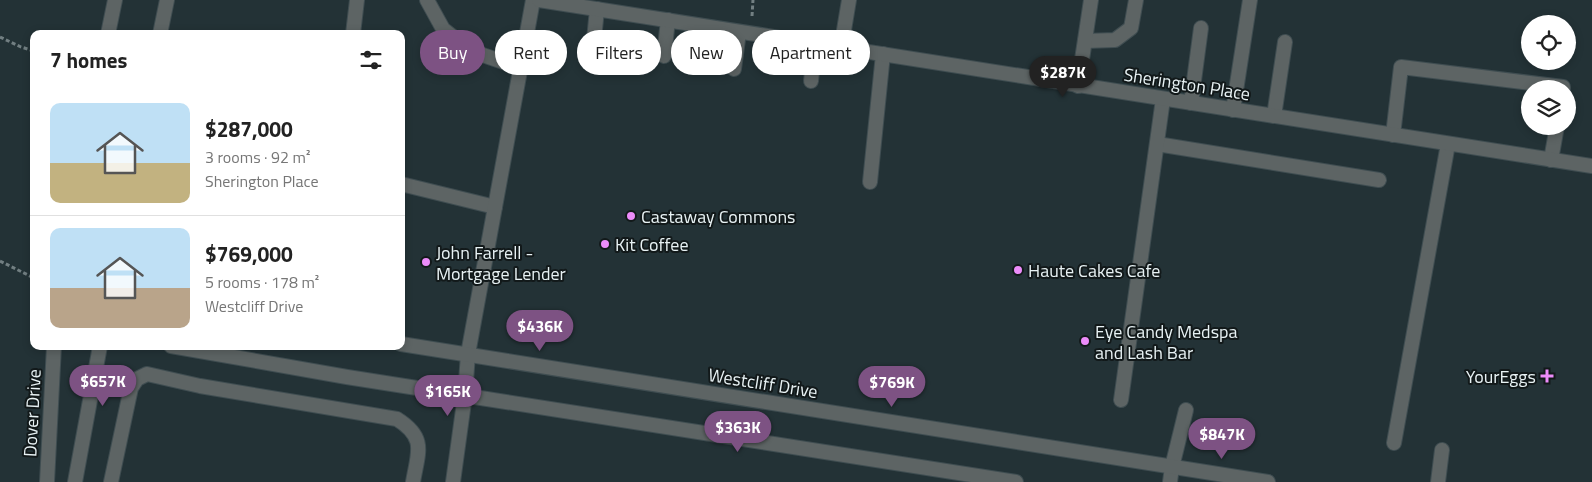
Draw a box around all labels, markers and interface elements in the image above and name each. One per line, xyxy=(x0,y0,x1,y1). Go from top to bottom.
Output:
map controls xyxy=(1521,15,1576,135)
button: locate xyxy=(1521,15,1576,70)
chip: Buy xyxy=(420,30,485,75)
chip: Rent xyxy=(495,30,567,75)
chip: Filters xyxy=(577,30,661,75)
chip: New xyxy=(671,30,742,75)
chip: Apartment xyxy=(752,30,870,75)
text: 7 homes xyxy=(50,44,127,76)
icon: filters xyxy=(357,46,385,74)
pin: $287K xyxy=(1028,56,1098,98)
text: $287K xyxy=(1040,60,1086,84)
street label: Sherington Place xyxy=(1122,61,1252,107)
button: layers xyxy=(1521,80,1576,135)
text: $287,000 xyxy=(205,113,293,145)
icon: home xyxy=(90,123,150,183)
text: 3 rooms · 92 m² xyxy=(205,145,310,169)
text: Sherington Place xyxy=(205,169,319,193)
place label: Castaway Commons xyxy=(641,203,795,230)
marker: Castaway Commons xyxy=(625,210,637,222)
place label: Kit Coffee xyxy=(615,231,689,258)
text: $769,000 xyxy=(205,238,293,270)
marker: Kit Coffee xyxy=(599,238,611,250)
place label: John Farrell - Mortgage Lender xyxy=(436,239,566,287)
icon: home xyxy=(90,248,150,308)
marker: John Farrell - Mortgage Lender xyxy=(420,256,432,268)
place label: Haute Cakes Cafe xyxy=(1028,257,1160,284)
marker: Haute Cakes Cafe xyxy=(1012,264,1024,276)
text: 5 rooms · 178 m² xyxy=(205,270,319,294)
text: Westcliff Drive xyxy=(205,294,303,318)
pin: $436K xyxy=(505,310,575,352)
text: $436K xyxy=(517,314,563,338)
place label: Eye Candy Medspa and Lash Bar xyxy=(1095,318,1238,366)
marker: Eye Candy Medspa and Lash Bar xyxy=(1079,335,1091,347)
street label: Westcliff Drive xyxy=(706,361,820,405)
place label: YourEggs xyxy=(1466,363,1536,390)
pin: $657K xyxy=(68,364,138,407)
pin: $769K xyxy=(857,366,927,408)
street label: Dover Drive xyxy=(16,368,48,458)
text: $657K xyxy=(80,369,126,393)
marker: YourEggs xyxy=(1540,369,1554,383)
text: $769K xyxy=(869,370,915,394)
pin: $165K xyxy=(413,374,483,417)
text: $165K xyxy=(425,379,471,403)
pin: $363K xyxy=(703,410,773,453)
text: $363K xyxy=(715,415,761,439)
pin: $847K xyxy=(1187,418,1257,460)
text: $847K xyxy=(1199,422,1245,446)

